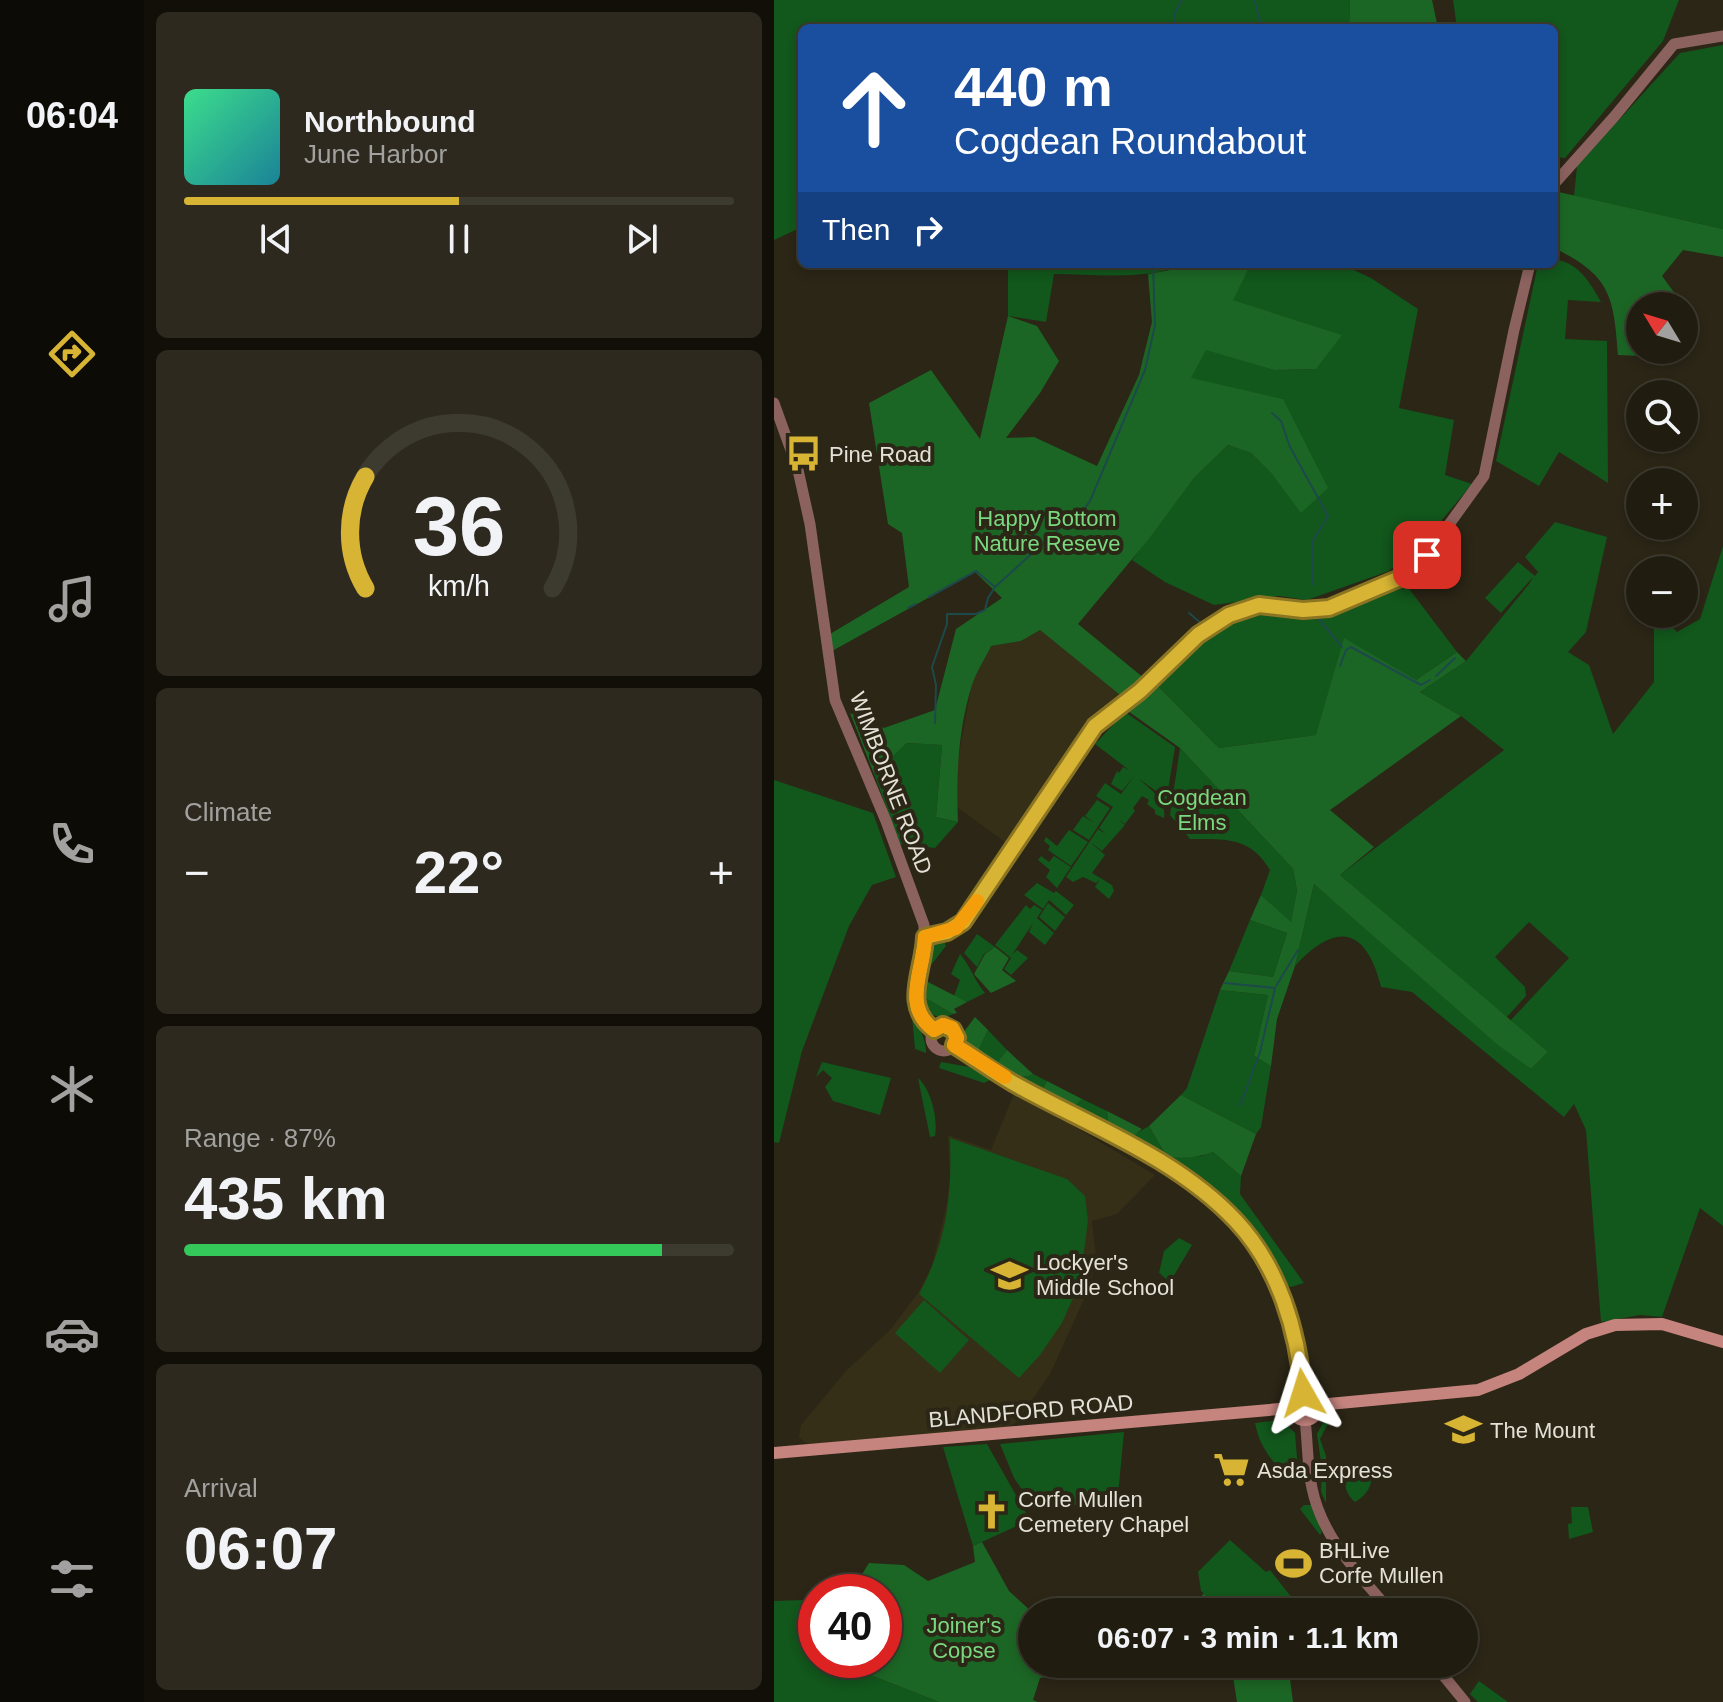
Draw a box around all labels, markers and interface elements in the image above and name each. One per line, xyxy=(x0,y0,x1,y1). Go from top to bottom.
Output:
text: 440 m xyxy=(954,55,1113,118)
icon: ahead xyxy=(822,56,926,160)
text: 06:04 xyxy=(26,95,118,136)
text: Northbound xyxy=(304,105,476,138)
text: Cogdean Roundabout xyxy=(954,121,1306,162)
text: June Harbor xyxy=(304,139,447,169)
icon: right xyxy=(906,208,950,252)
text: Then xyxy=(822,213,890,246)
icon: previous xyxy=(254,217,298,261)
icon: pause xyxy=(437,217,481,261)
icon: next xyxy=(620,217,664,261)
north arrow xyxy=(1626,292,1698,364)
map controls xyxy=(1626,292,1698,628)
icon: directions xyxy=(44,326,100,382)
button: search xyxy=(1626,380,1698,452)
bus stop icon: Pine Road xyxy=(784,435,822,473)
place label: Pine Road xyxy=(829,442,932,467)
button: + xyxy=(1626,468,1698,540)
text: 36 xyxy=(413,480,505,573)
park label: Happy Bottom Nature Reseve xyxy=(974,506,1120,556)
pin xyxy=(1393,521,1461,589)
icon: arrive xyxy=(1405,533,1449,577)
button: − xyxy=(1626,556,1698,628)
text: km/h xyxy=(428,570,490,602)
icon: music xyxy=(44,571,100,627)
street label: WIMBORNE ROAD xyxy=(845,688,937,878)
park label: Cogdean Elms xyxy=(1157,785,1247,835)
text: Climate xyxy=(184,797,272,827)
icon: phone xyxy=(44,816,100,872)
text: 22° xyxy=(414,839,504,906)
text: − xyxy=(184,848,210,897)
text: + xyxy=(708,848,734,897)
icon: climate xyxy=(44,1061,100,1117)
text: Range · 87% xyxy=(184,1123,336,1153)
text: 435 km xyxy=(184,1165,388,1232)
place label: Lockyer's Middle School xyxy=(1036,1250,1174,1300)
school or university icon: Lockyer's Middle School xyxy=(991,1256,1029,1294)
icon: car xyxy=(44,1306,100,1362)
position arrow xyxy=(1261,1351,1345,1435)
street label: BLANDFORD ROAD xyxy=(928,1390,1134,1432)
school or university icon: The Mount xyxy=(1445,1411,1483,1449)
place label: The Mount xyxy=(1490,1418,1595,1443)
supermarket icon: Asda Express xyxy=(1212,1451,1250,1489)
place label: Asda Express xyxy=(1257,1458,1393,1483)
text: Arrival xyxy=(184,1473,258,1503)
place label: Corfe Mullen Cemetery Chapel xyxy=(1018,1487,1189,1537)
church icon: Corfe Mullen Cemetery Chapel xyxy=(973,1493,1011,1531)
text: 06:07 xyxy=(184,1515,337,1582)
place label: BHLive Corfe Mullen xyxy=(1319,1538,1444,1588)
sports icon: BHLive Corfe Mullen xyxy=(1274,1544,1312,1582)
icon: filters xyxy=(44,1551,100,1607)
speed limit sign: 40 xyxy=(798,1574,902,1678)
park label: Joiner's Copse xyxy=(926,1613,1002,1663)
text: 06:07 · 3 min · 1.1 km xyxy=(1097,1621,1399,1654)

